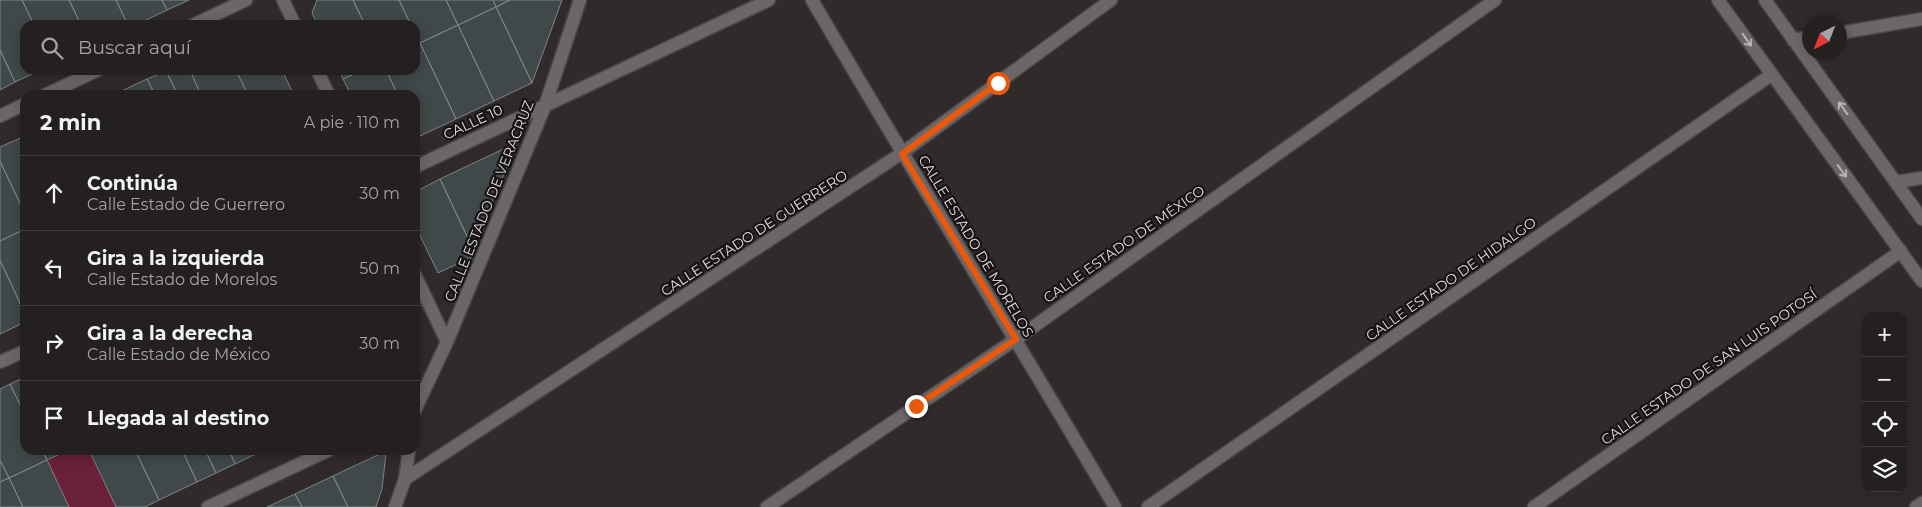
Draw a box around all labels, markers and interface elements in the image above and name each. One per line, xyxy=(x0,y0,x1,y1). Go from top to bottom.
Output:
north arrow xyxy=(1802,15,1847,60)
search box xyxy=(20,20,420,75)
one-way arrow xyxy=(1741,33,1752,46)
icon: search xyxy=(38,34,66,62)
text: Buscar aquí xyxy=(78,36,191,59)
route start xyxy=(987,72,1010,95)
street label: CALLE ESTADO DE VERACRUZ xyxy=(440,98,538,304)
street label: CALLE 10 xyxy=(440,100,506,144)
one-way arrow xyxy=(1838,102,1848,116)
text: 2 min xyxy=(40,110,101,135)
text: A pie · 110 m xyxy=(304,113,400,132)
street label: CALLE ESTADO DE MORELOS xyxy=(914,152,1038,340)
one-way arrow xyxy=(1837,164,1847,178)
street label: CALLE ESTADO DE GUERRERO xyxy=(657,166,851,300)
text: Continúa xyxy=(87,172,178,195)
icon: ahead xyxy=(40,179,68,207)
street label: CALLE ESTADO DE MÉXICO xyxy=(1040,181,1208,307)
text: 30 m xyxy=(359,184,400,203)
text: Calle Estado de Guerrero xyxy=(87,195,285,214)
street label: CALLE ESTADO DE HIDALGO xyxy=(1362,213,1540,345)
text: Gira a la izquierda xyxy=(87,247,265,270)
icon: left xyxy=(40,254,68,282)
text: 50 m xyxy=(359,259,400,278)
text: Calle Estado de Morelos xyxy=(87,270,277,289)
street label: CALLE ESTADO DE SAN LUIS POTOSÍ xyxy=(1597,285,1821,449)
map controls xyxy=(1862,312,1907,492)
button: + xyxy=(1862,312,1907,357)
text: Gira a la derecha xyxy=(87,322,253,345)
icon: right xyxy=(40,329,68,357)
text: 30 m xyxy=(359,334,400,353)
text: Calle Estado de México xyxy=(87,345,270,364)
button: − xyxy=(1862,357,1907,402)
route end xyxy=(905,395,928,418)
button: locate xyxy=(1862,402,1907,447)
icon: arrive xyxy=(40,404,68,432)
text: Llegada al destino xyxy=(87,407,269,430)
button: layers xyxy=(1862,447,1907,492)

